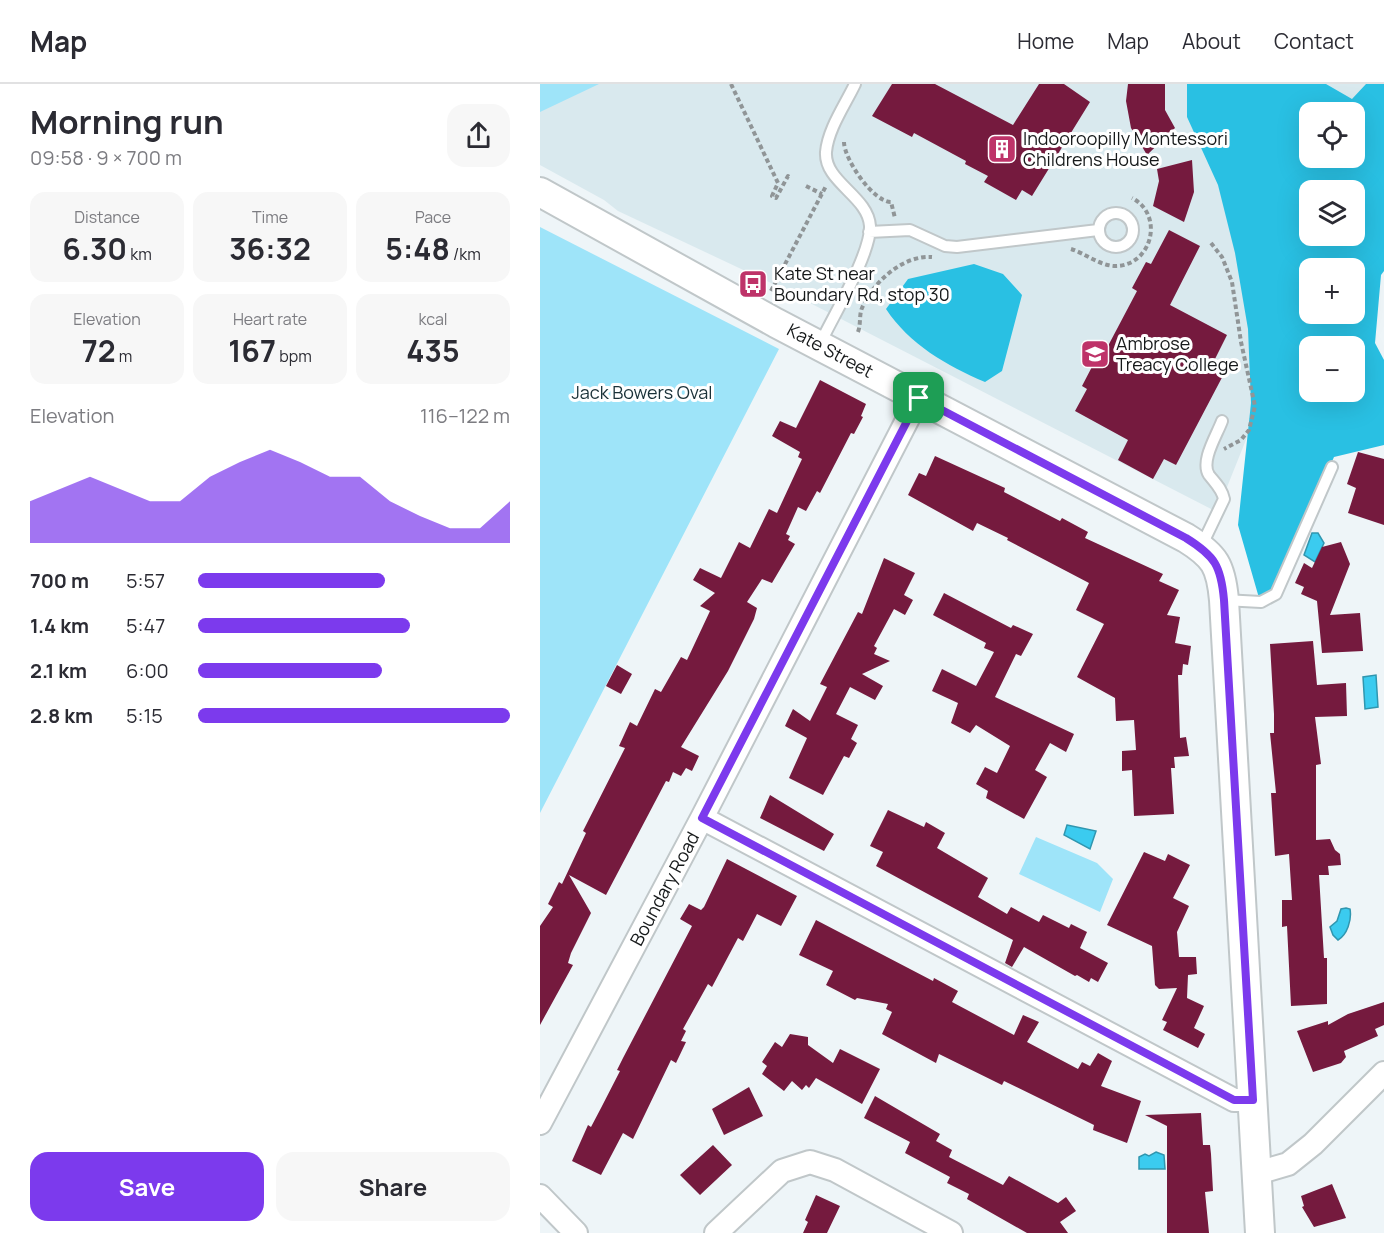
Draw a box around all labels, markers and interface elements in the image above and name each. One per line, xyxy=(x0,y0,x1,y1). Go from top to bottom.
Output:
text: Map xyxy=(30,22,87,60)
text: Home xyxy=(1017,27,1074,55)
text: Map xyxy=(1107,27,1149,55)
text: About xyxy=(1182,27,1241,55)
text: Contact xyxy=(1274,27,1354,55)
text: Morning run xyxy=(30,99,224,144)
map controls xyxy=(1299,102,1365,402)
button: locate xyxy=(1299,102,1365,168)
button: share xyxy=(447,104,510,167)
place label: Indooroopilly Montessori Childrens House xyxy=(1023,126,1228,171)
building icon: Indooroopilly Montessori Childrens House xyxy=(986,133,1018,165)
text: 09:58 · 9 × 700 m xyxy=(30,144,182,171)
button: layers xyxy=(1299,180,1365,246)
text: Distance xyxy=(74,206,140,228)
text: Time xyxy=(252,206,288,228)
text: Pace xyxy=(415,206,451,228)
text: 6.30 xyxy=(62,228,127,269)
text: 36:32 xyxy=(229,228,311,269)
text: 5:48 xyxy=(385,228,450,269)
text: km xyxy=(127,243,152,265)
text: /km xyxy=(450,243,481,265)
button: + xyxy=(1299,258,1365,324)
place label: Kate St near Boundary Rd, stop 30 xyxy=(774,261,950,306)
bus stop icon: Kate St near Boundary Rd, stop 30 xyxy=(737,268,769,300)
text: Elevation xyxy=(73,308,141,330)
text: Heart rate xyxy=(233,308,307,330)
text: kcal xyxy=(418,308,448,330)
street label: Kate Street xyxy=(783,317,878,383)
text: 72 xyxy=(82,330,116,371)
text: 167 xyxy=(228,330,276,371)
text: 435 xyxy=(406,330,460,371)
place label: Ambrose Treacy College xyxy=(1116,331,1239,376)
button: − xyxy=(1299,336,1365,402)
school or university icon: Ambrose Treacy College xyxy=(1079,338,1111,370)
text: m xyxy=(116,345,132,367)
text: bpm xyxy=(276,345,312,367)
pin xyxy=(893,372,944,423)
park label: Jack Bowers Oval xyxy=(571,380,713,404)
icon: arrive xyxy=(902,381,935,414)
text: Elevation xyxy=(30,402,114,429)
text: 116–122 m xyxy=(420,402,510,429)
text: 700 m xyxy=(30,567,89,594)
text: 5:57 xyxy=(126,567,165,594)
text: 1.4 km xyxy=(30,612,89,639)
text: 5:47 xyxy=(126,612,165,639)
text: 2.1 km xyxy=(30,657,87,684)
text: 6:00 xyxy=(126,657,169,684)
text: 2.8 km xyxy=(30,702,93,729)
text: 5:15 xyxy=(126,702,163,729)
street label: Boundary Road xyxy=(624,827,704,950)
button: Save xyxy=(30,1152,264,1221)
button: Share xyxy=(276,1152,510,1221)

